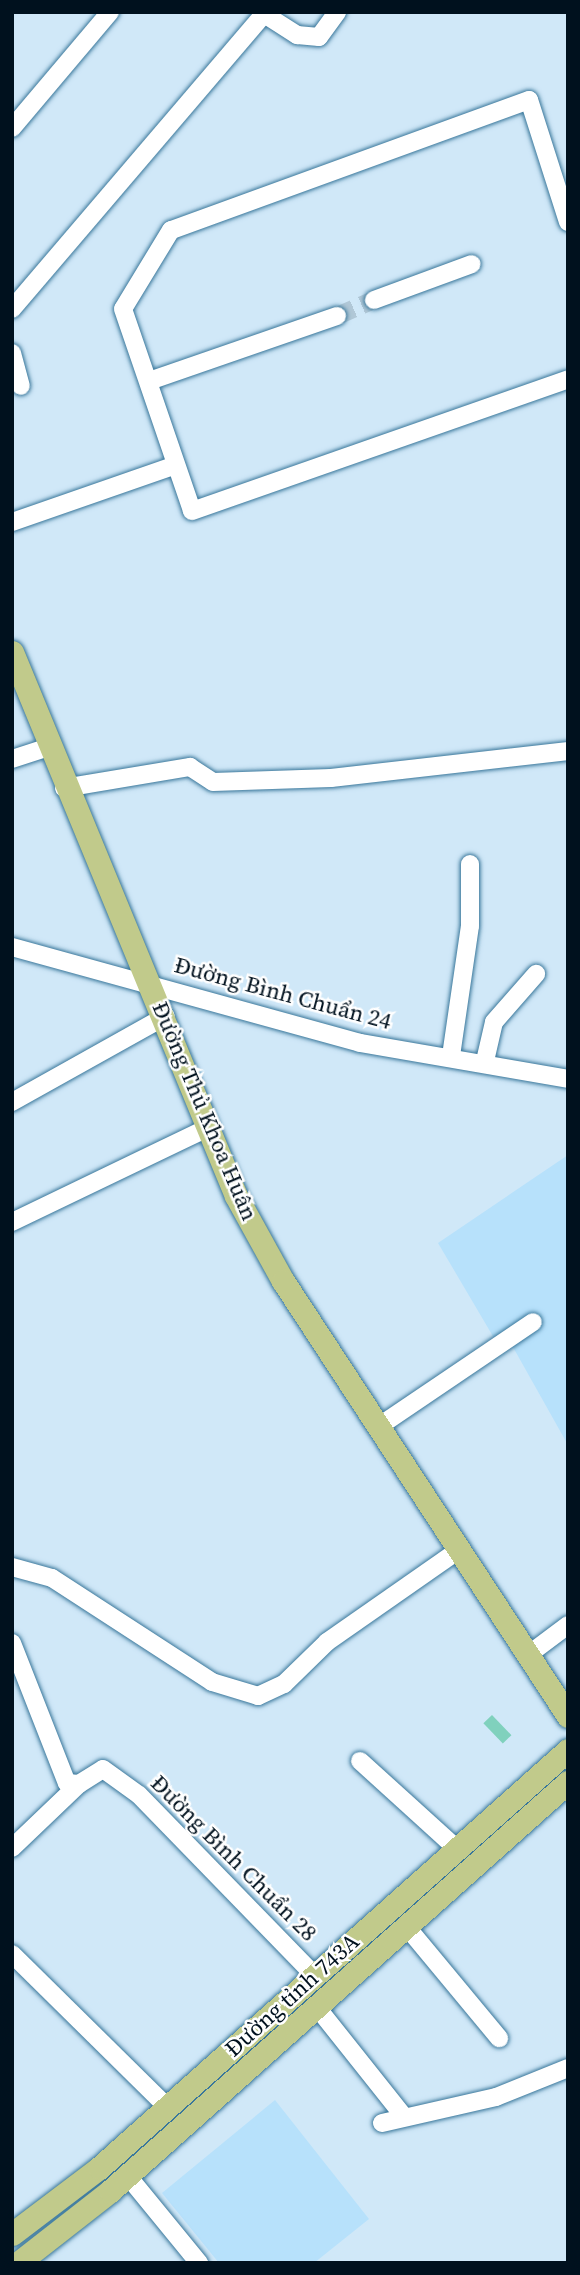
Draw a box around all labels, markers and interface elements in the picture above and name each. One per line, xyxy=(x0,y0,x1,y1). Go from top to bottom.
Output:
street label: Đường Bình Chuẩn 24 xyxy=(171,951,395,1035)
street label: Đường Thủ Khoa Huân xyxy=(146,997,264,1225)
street label: Đường Bình Chuẩn 28 xyxy=(145,1769,323,1947)
street label: Đường tỉnh 743A xyxy=(219,1928,365,2062)

